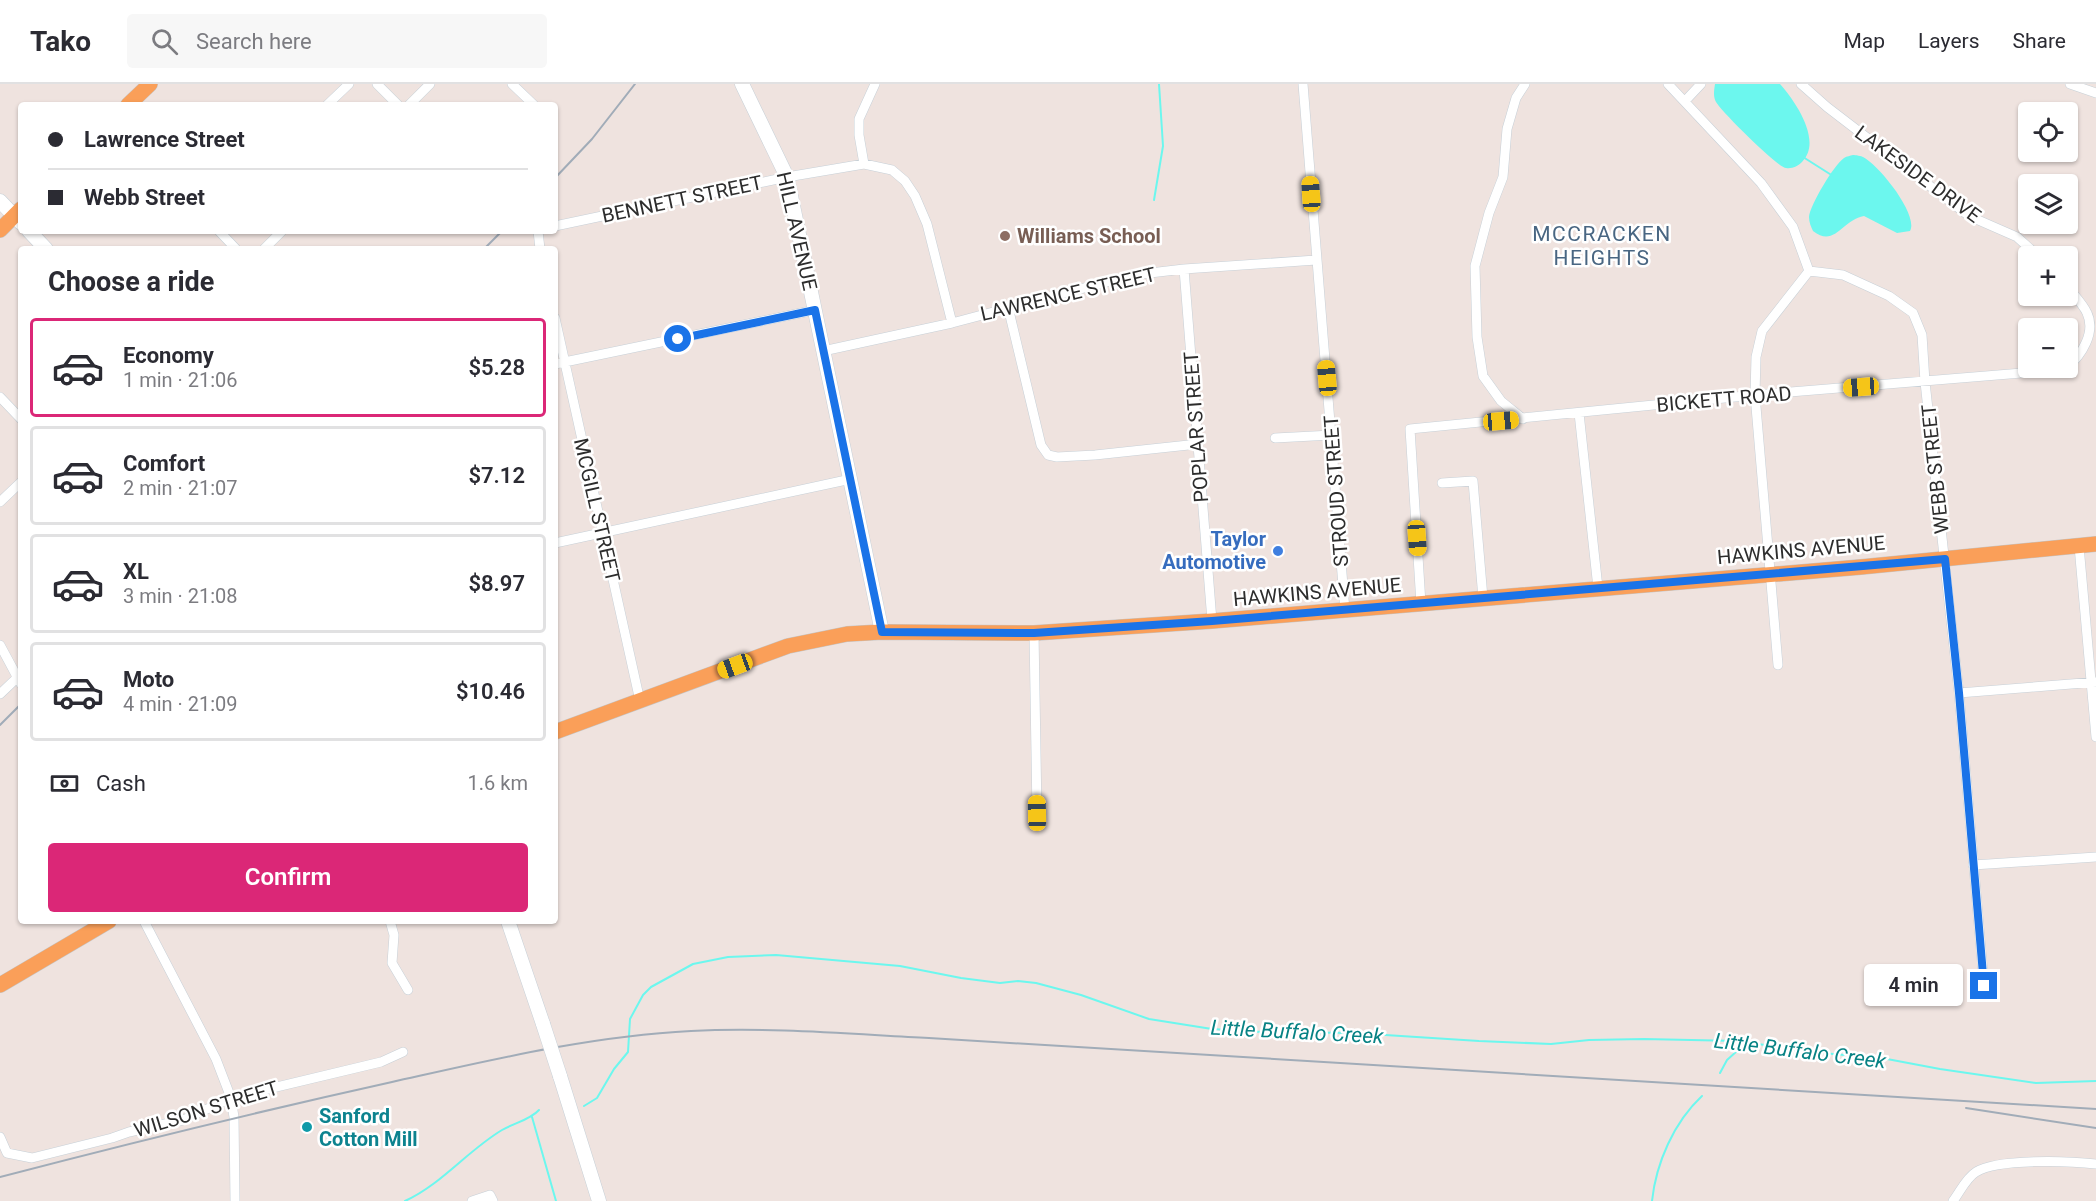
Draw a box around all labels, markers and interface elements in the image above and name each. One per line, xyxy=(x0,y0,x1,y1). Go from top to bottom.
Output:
search box xyxy=(127,14,547,68)
text: Tako xyxy=(30,25,91,58)
icon: search xyxy=(148,25,181,58)
text: Search here xyxy=(196,29,312,54)
text: Map xyxy=(1843,29,1885,53)
text: Layers xyxy=(1918,29,1979,53)
text: Share xyxy=(2012,29,2066,53)
map controls xyxy=(2018,102,2078,378)
button: locate xyxy=(2018,102,2078,162)
street label: LAKESIDE DRIVE xyxy=(1850,120,1986,228)
text: Lawrence Street xyxy=(84,127,245,152)
street label: HILL AVENUE xyxy=(772,169,822,293)
street label: BENNETT STREET xyxy=(600,170,765,228)
button: layers xyxy=(2018,174,2078,234)
car xyxy=(1301,175,1321,213)
text: Webb Street xyxy=(84,185,205,210)
district label: MCCRACKEN HEIGHTS xyxy=(1532,222,1672,270)
place label: Williams School xyxy=(1017,224,1161,248)
marker: Williams School xyxy=(998,229,1012,243)
button: + xyxy=(2018,246,2078,306)
street label: LAWRENCE STREET xyxy=(978,262,1158,326)
text: Choose a ride xyxy=(48,266,214,298)
button: − xyxy=(2018,318,2078,378)
route start xyxy=(664,325,691,352)
icon: car xyxy=(51,341,105,395)
text: Economy xyxy=(123,343,214,368)
street label: POPLAR STREET xyxy=(1179,351,1213,503)
text: $5.28 xyxy=(468,355,525,380)
car xyxy=(1316,359,1338,397)
text: 1 min · 21:06 xyxy=(123,368,238,392)
car xyxy=(1842,377,1880,397)
street label: BICKETT ROAD xyxy=(1655,381,1793,417)
street label: WEBB STREET xyxy=(1916,403,1954,535)
car xyxy=(1482,410,1520,432)
street label: STROUD STREET xyxy=(1319,414,1353,568)
street label: MCGILL STREET xyxy=(569,436,625,584)
icon: car xyxy=(51,449,105,503)
text: Comfort xyxy=(123,451,205,476)
text: $7.12 xyxy=(468,463,525,488)
text: 2 min · 21:07 xyxy=(123,476,238,500)
car xyxy=(1407,519,1427,557)
place label: Taylor Automotive xyxy=(1162,527,1267,574)
street label: HAWKINS AVENUE xyxy=(1716,531,1886,569)
marker: Taylor Automotive xyxy=(1271,544,1285,558)
icon: car xyxy=(51,557,105,611)
text: XL xyxy=(123,559,149,584)
text: $8.97 xyxy=(468,571,525,596)
street label: HAWKINS AVENUE xyxy=(1232,573,1402,611)
text: 3 min · 21:08 xyxy=(123,584,238,608)
car xyxy=(715,651,755,681)
icon: car xyxy=(51,665,105,719)
text: Moto xyxy=(123,667,174,692)
text: $10.46 xyxy=(456,679,525,704)
text: 4 min · 21:09 xyxy=(123,692,238,716)
icon: cash xyxy=(48,767,81,800)
text: Cash xyxy=(96,771,146,796)
text: 1.6 km xyxy=(468,771,528,795)
car xyxy=(1028,795,1046,831)
button: Confirm xyxy=(48,843,528,912)
callout: 4 min xyxy=(1864,965,1963,1007)
route end xyxy=(1970,972,1997,999)
text: 4 min xyxy=(1888,973,1939,997)
water label: Little Buffalo Creek xyxy=(1210,1015,1385,1049)
water label: Little Buffalo Creek xyxy=(1713,1029,1888,1074)
street label: WILSON STREET xyxy=(131,1076,281,1142)
place label: Sanford Cotton Mill xyxy=(319,1104,418,1151)
marker: Sanford Cotton Mill xyxy=(300,1120,314,1134)

